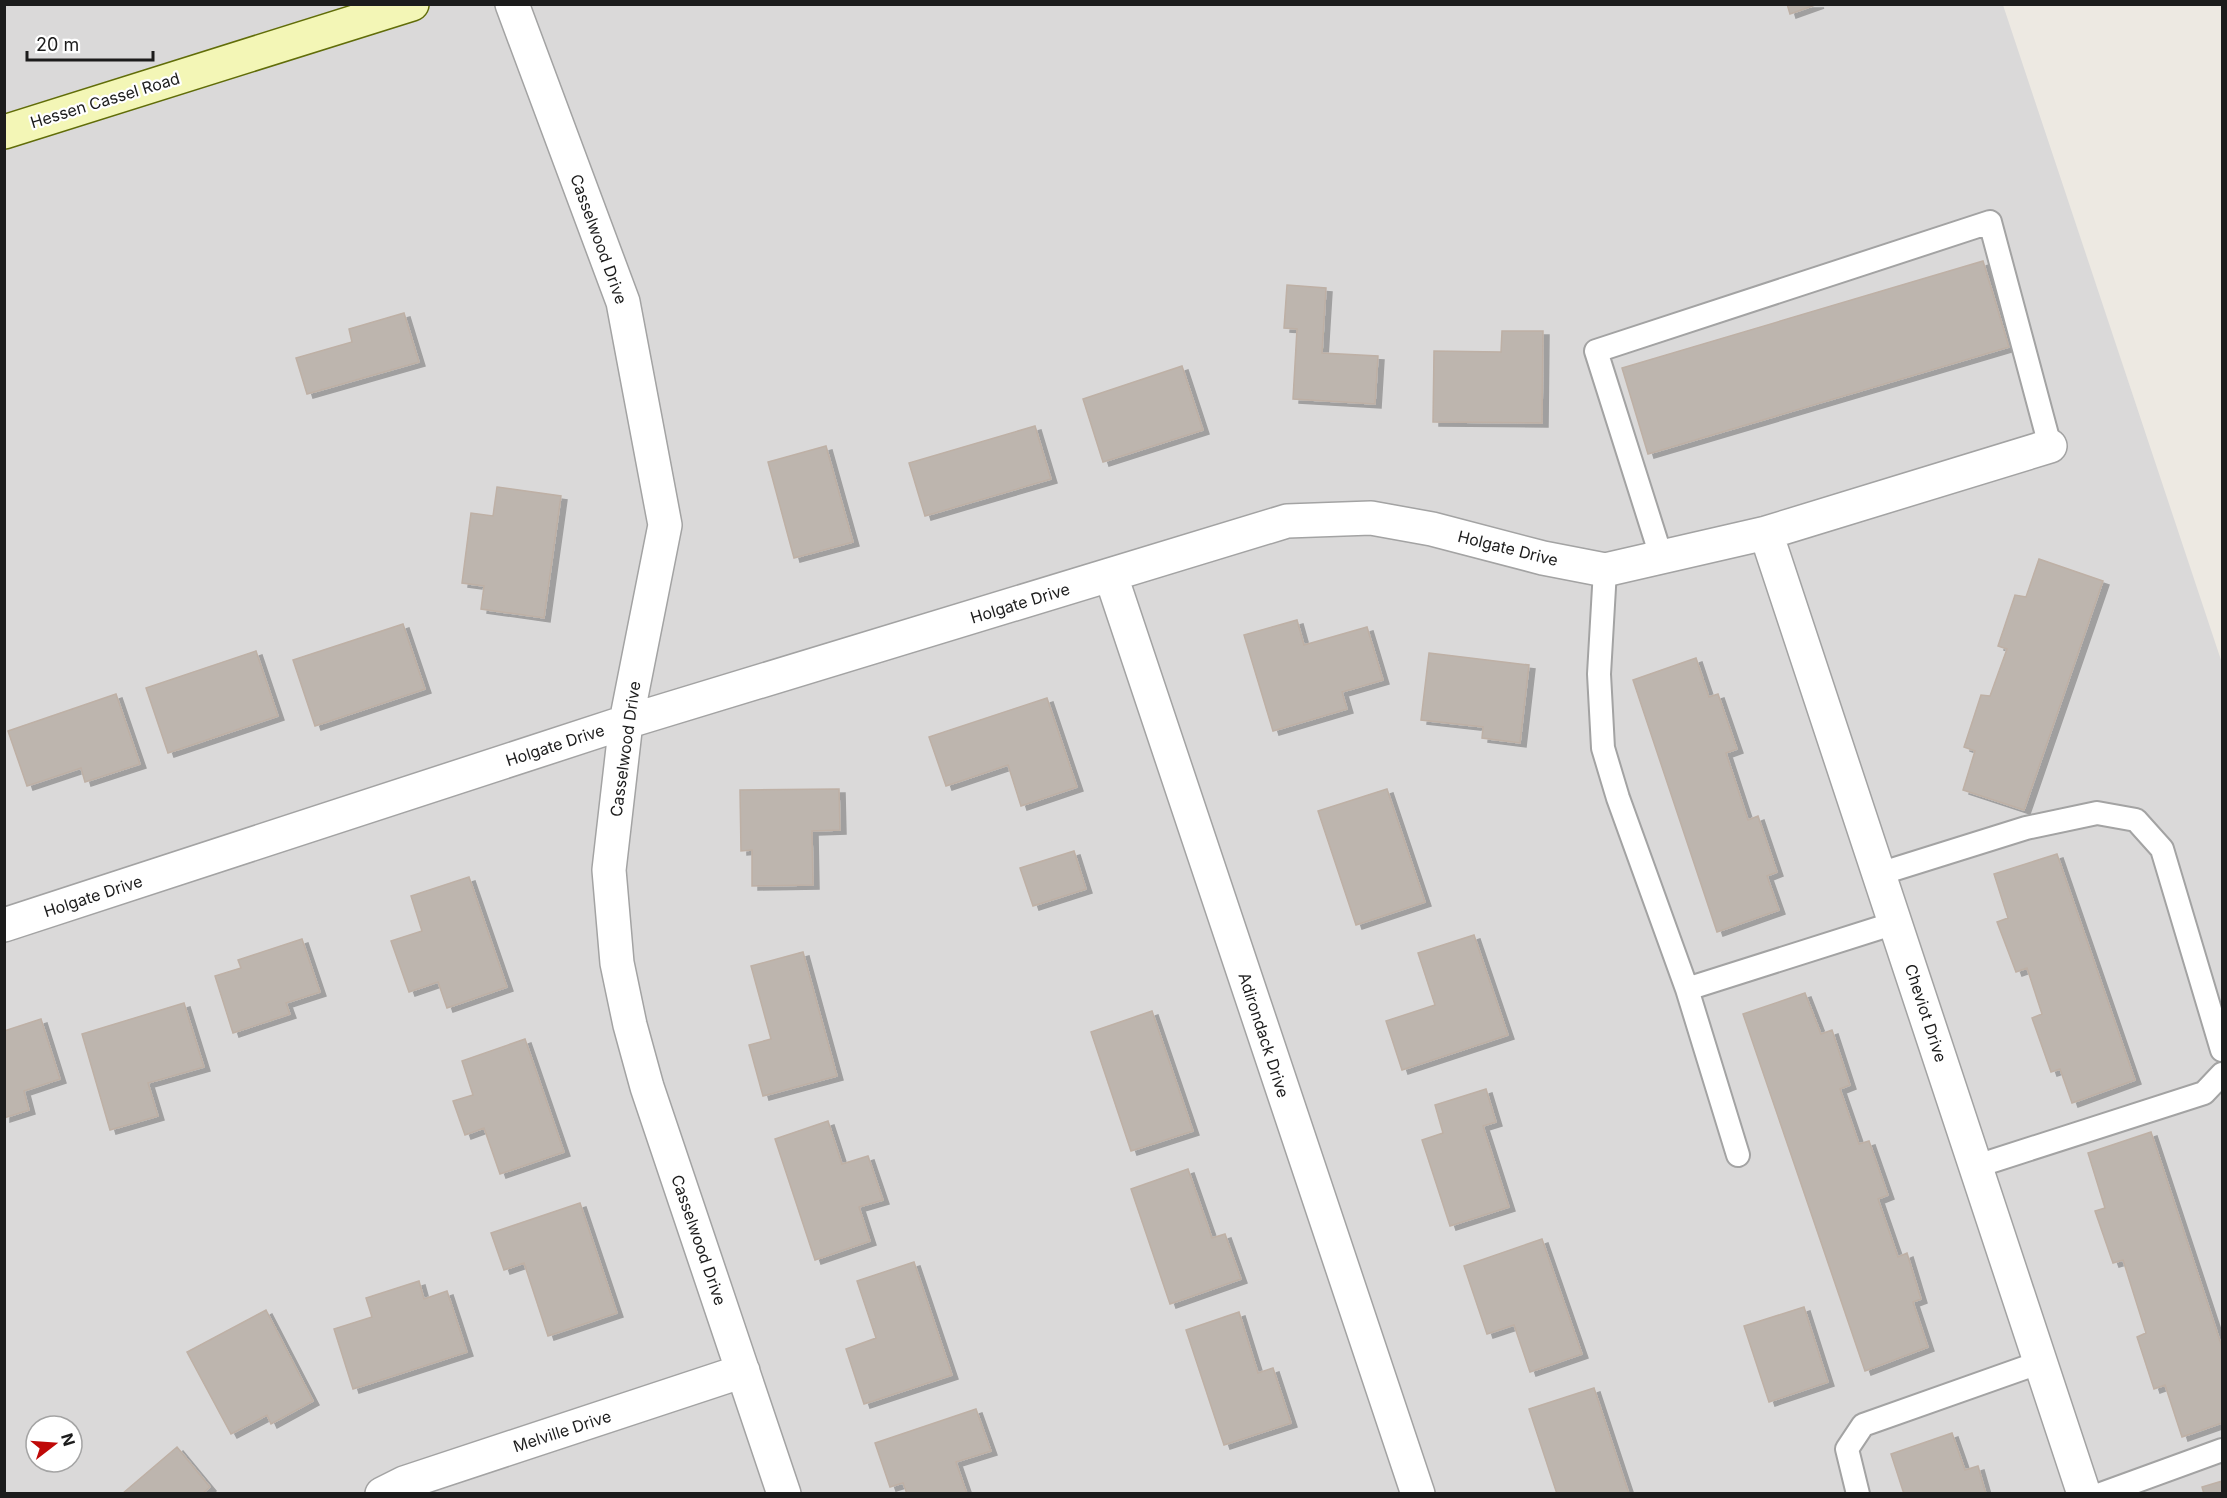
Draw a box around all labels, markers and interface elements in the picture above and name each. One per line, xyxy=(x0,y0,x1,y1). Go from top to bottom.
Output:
scale bar xyxy=(27,24,153,62)
text: 20 m xyxy=(36,34,79,55)
street label: Hessen Cassel Road xyxy=(28,68,182,132)
street label: Casselwood Drive xyxy=(566,171,632,307)
street label: Holgate Drive xyxy=(1456,526,1560,570)
street label: Holgate Drive xyxy=(968,578,1072,628)
street label: Casselwood Drive xyxy=(606,680,644,818)
street label: Holgate Drive xyxy=(503,720,607,770)
street label: Holgate Drive xyxy=(41,871,145,921)
street label: Cheviot Drive xyxy=(1901,961,1951,1065)
street label: Adirondack Drive xyxy=(1234,970,1294,1100)
street label: Casselwood Drive xyxy=(667,1172,731,1308)
street label: Melville Drive xyxy=(510,1406,614,1456)
north arrow xyxy=(24,1414,84,1474)
text: N xyxy=(57,1431,80,1448)

